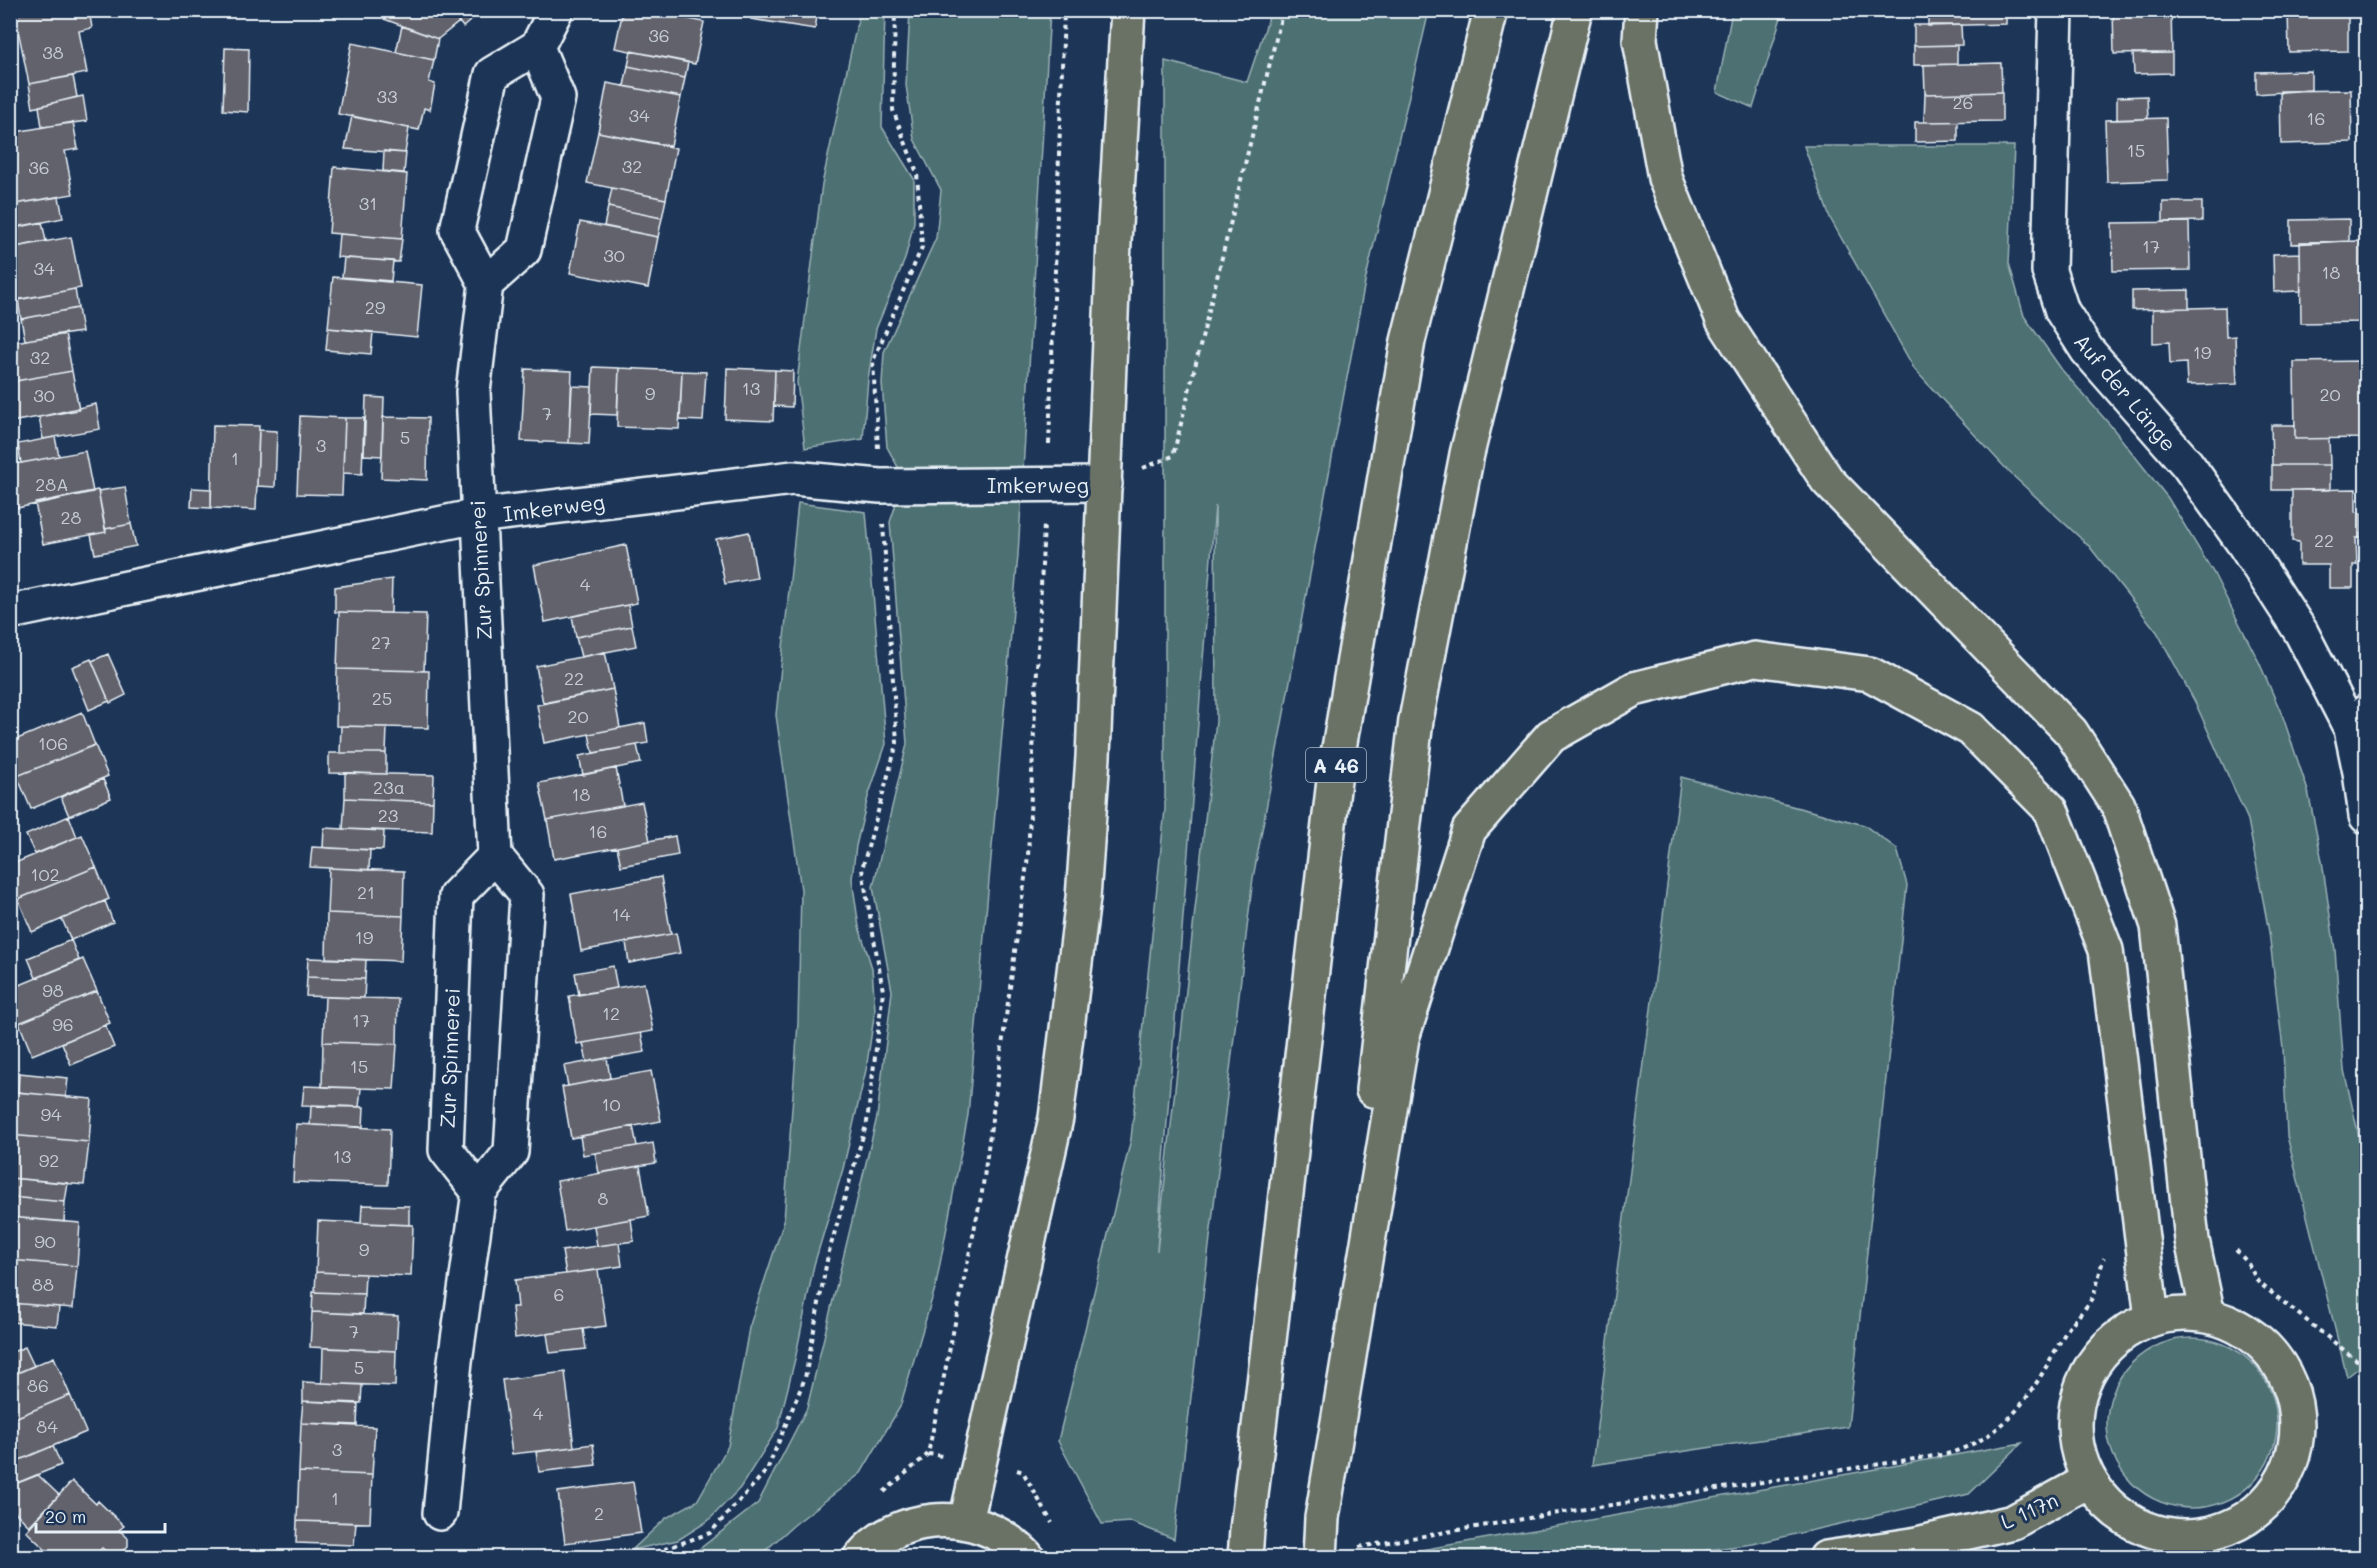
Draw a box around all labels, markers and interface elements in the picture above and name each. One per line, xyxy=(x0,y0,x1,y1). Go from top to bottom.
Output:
house number: 36 xyxy=(648,23,670,47)
house number: 38 xyxy=(42,40,64,64)
house number: 33 xyxy=(376,84,398,108)
house number: 26 xyxy=(1953,90,1973,114)
house number: 34 xyxy=(628,103,650,127)
house number: 16 xyxy=(2307,106,2325,130)
house number: 15 xyxy=(2127,138,2145,162)
house number: 32 xyxy=(622,154,642,178)
house number: 36 xyxy=(28,155,50,179)
house number: 31 xyxy=(359,191,377,215)
house number: 17 xyxy=(2142,234,2160,258)
house number: 30 xyxy=(603,243,625,267)
house number: 34 xyxy=(33,256,55,280)
house number: 18 xyxy=(2322,260,2341,284)
house number: 29 xyxy=(365,295,386,319)
street label: Auf der Länge xyxy=(2069,328,2183,456)
house number: 19 xyxy=(2193,340,2212,364)
house number: 32 xyxy=(30,345,50,369)
house number: 13 xyxy=(742,376,760,400)
house number: 9 xyxy=(645,381,656,405)
house number: 20 xyxy=(2319,382,2341,406)
house number: 30 xyxy=(33,383,55,407)
house number: 7 xyxy=(542,401,552,425)
house number: 5 xyxy=(400,425,410,449)
house number: 3 xyxy=(316,433,326,457)
house number: 1 xyxy=(231,446,239,470)
street label: Imkerweg xyxy=(987,471,1089,498)
house number: 28A xyxy=(35,472,69,496)
street label: Imkerweg xyxy=(502,487,606,527)
street label: Zur Spinnerei xyxy=(463,499,497,641)
house number: 28 xyxy=(61,505,82,529)
house number: 22 xyxy=(2314,528,2334,552)
house number: 4 xyxy=(580,572,591,596)
house number: 27 xyxy=(371,630,391,654)
house number: 22 xyxy=(564,666,584,690)
house number: 25 xyxy=(372,686,392,710)
house number: 20 xyxy=(567,704,589,728)
house number: 106 xyxy=(38,731,68,755)
road number: A 46 xyxy=(1306,748,1366,782)
house number: 23a xyxy=(373,775,405,799)
house number: 18 xyxy=(572,782,591,806)
house number: 23 xyxy=(378,803,398,827)
house number: 16 xyxy=(589,819,607,843)
house number: 102 xyxy=(30,862,60,886)
house number: 21 xyxy=(357,880,375,904)
house number: 14 xyxy=(612,902,631,926)
house number: 19 xyxy=(355,925,374,949)
house number: 98 xyxy=(42,978,64,1002)
street label: Zur Spinnerei xyxy=(433,987,465,1129)
house number: 12 xyxy=(602,1001,620,1025)
house number: 17 xyxy=(352,1008,370,1032)
house number: 96 xyxy=(52,1012,74,1036)
house number: 15 xyxy=(350,1054,368,1078)
house number: 10 xyxy=(601,1092,621,1116)
house number: 94 xyxy=(40,1102,62,1126)
house number: 13 xyxy=(333,1144,351,1168)
house number: 92 xyxy=(39,1148,59,1172)
house number: 8 xyxy=(598,1186,609,1210)
house number: 90 xyxy=(34,1229,56,1253)
house number: 9 xyxy=(359,1237,370,1261)
house number: 88 xyxy=(32,1272,54,1296)
house number: 6 xyxy=(554,1282,564,1306)
house number: 7 xyxy=(349,1319,359,1343)
house number: 5 xyxy=(354,1355,364,1379)
house number: 86 xyxy=(27,1373,49,1397)
house number: 4 xyxy=(533,1401,544,1425)
house number: 84 xyxy=(36,1414,58,1438)
house number: 3 xyxy=(332,1437,342,1461)
street label: L 117n xyxy=(1996,1485,2062,1535)
house number: 1 xyxy=(331,1486,339,1510)
scale bar xyxy=(36,1496,165,1534)
house number: 2 xyxy=(594,1501,604,1525)
text: 20 m xyxy=(45,1504,86,1528)

